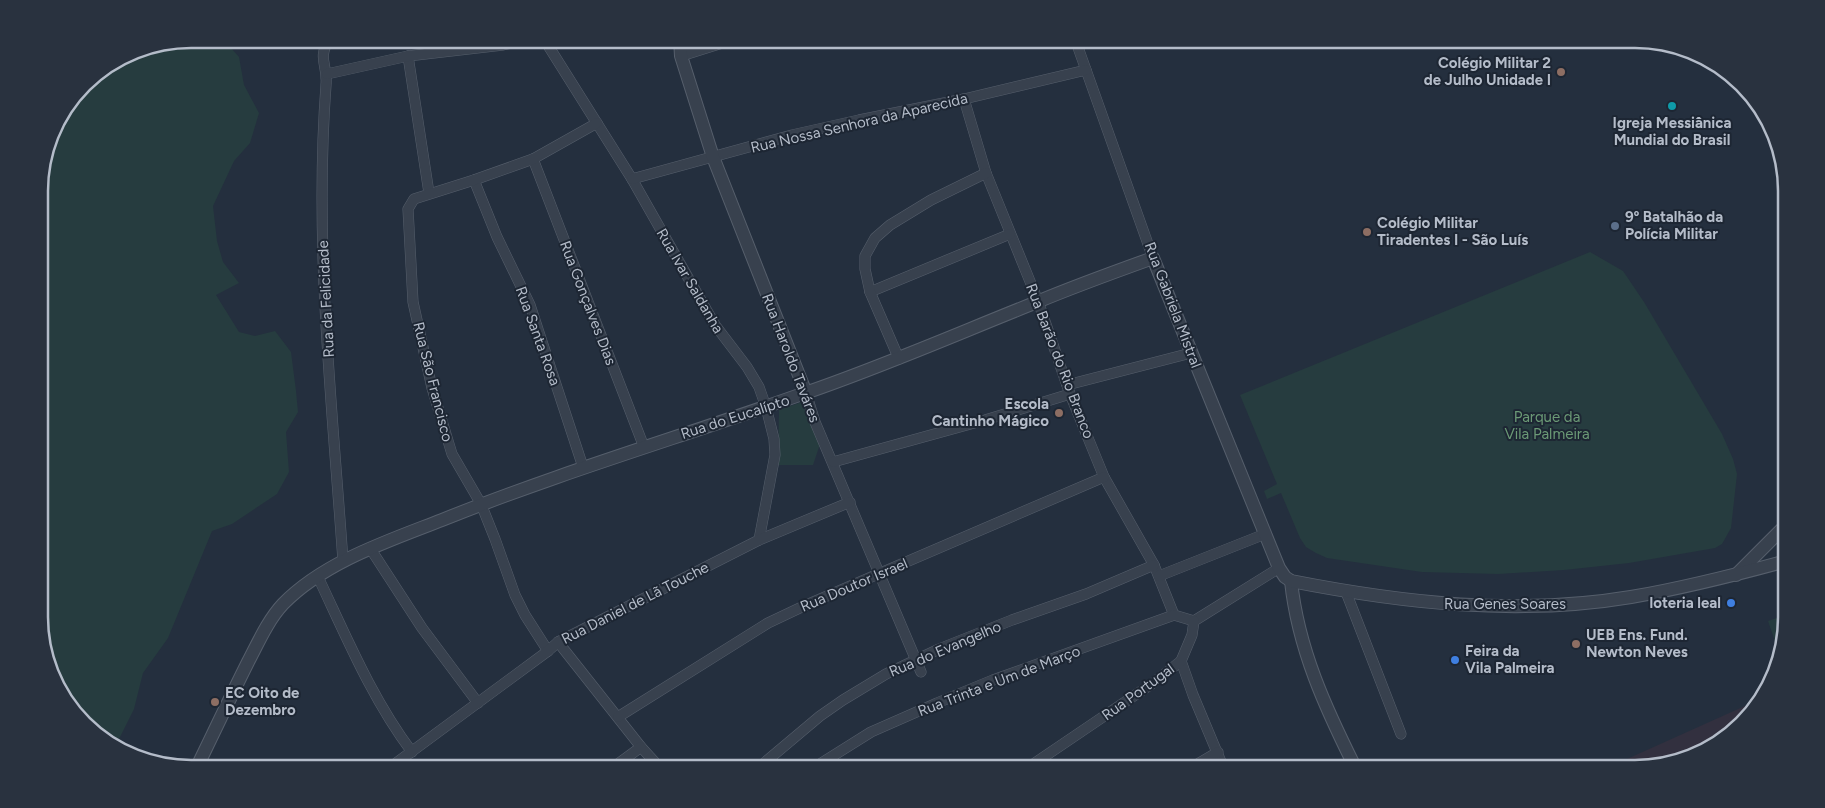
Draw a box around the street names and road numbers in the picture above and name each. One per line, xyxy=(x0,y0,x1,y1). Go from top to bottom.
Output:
street label: Rua Nossa Senhora da Aparecida xyxy=(749,89,969,157)
street label: Rua Ivar Saldanha xyxy=(653,225,727,337)
street label: Rua Gonçalves Dias xyxy=(556,238,620,368)
street label: Rua da Felicidade xyxy=(314,240,338,358)
street label: Rua Gabriela Mistral xyxy=(1141,240,1205,370)
street label: Rua Barão do Rio Branco xyxy=(1022,281,1098,441)
street label: Rua Santa Rosa xyxy=(512,284,564,388)
street label: Rua Haroldo Taváres xyxy=(758,291,824,425)
street label: Rua São Francisco xyxy=(409,320,457,444)
street label: Rua do Eucalípto xyxy=(678,391,792,443)
street label: Rua Doutor Israel xyxy=(798,554,910,616)
street label: Rua Daniel de Lã Touche xyxy=(558,558,712,648)
street label: Rua Genes Soares xyxy=(1444,595,1566,613)
street label: Rua do Evangelho xyxy=(886,617,1004,681)
street label: Rua Trinta e Um de Março xyxy=(915,642,1083,720)
street label: Rua Portugal xyxy=(1098,660,1178,724)

